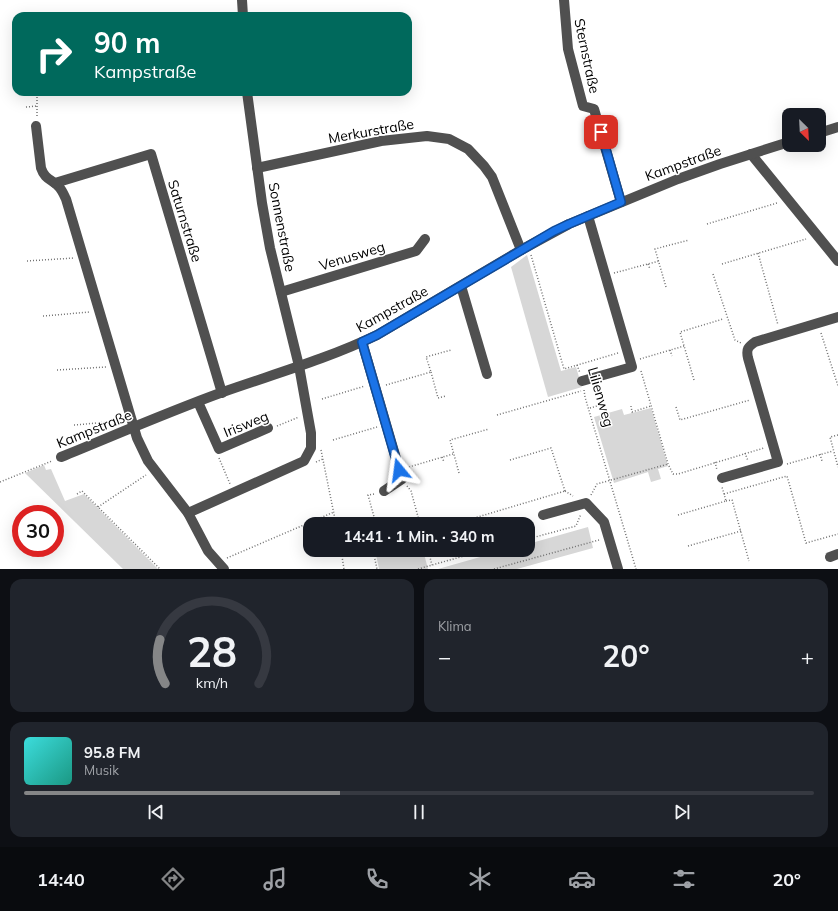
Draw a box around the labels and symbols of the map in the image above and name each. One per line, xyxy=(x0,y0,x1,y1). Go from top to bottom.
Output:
street label: Sternstraße xyxy=(570,17,604,95)
north arrow xyxy=(782,108,826,152)
street label: Merkurstraße xyxy=(327,115,415,147)
pin xyxy=(584,115,618,149)
street label: Kampstraße xyxy=(642,141,724,185)
street label: Saturnstraße xyxy=(164,178,206,264)
street label: Sonnenstraße xyxy=(265,181,299,273)
street label: Venusweg xyxy=(317,237,387,275)
street label: Kampstraße xyxy=(353,282,431,336)
street label: Lilienweg xyxy=(584,365,618,429)
street label: Kampstraße xyxy=(54,406,134,452)
street label: Irisweg xyxy=(221,407,271,441)
position arrow xyxy=(378,449,420,491)
speed limit sign: 30 xyxy=(12,505,64,557)

